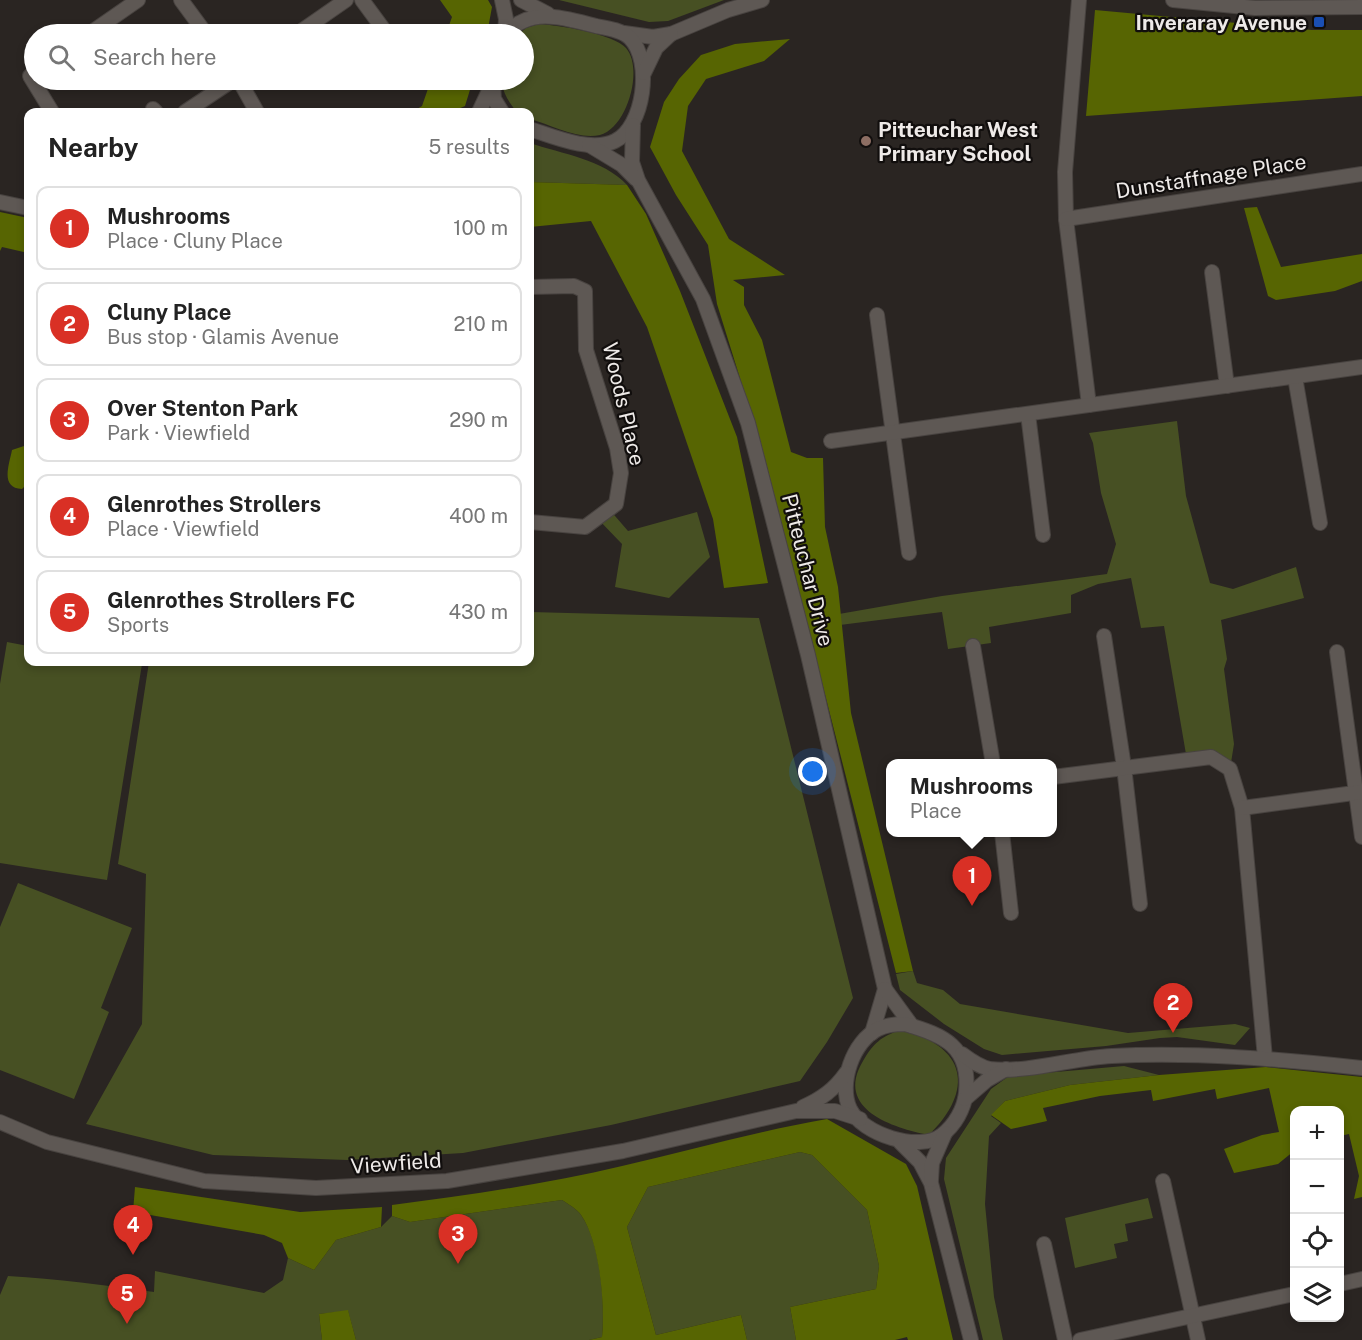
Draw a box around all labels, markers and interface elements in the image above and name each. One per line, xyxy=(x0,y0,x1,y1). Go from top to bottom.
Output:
place label: Inveraray Avenue xyxy=(1136,10,1307,35)
marker: Inveraray Avenue xyxy=(1312,15,1326,29)
search box xyxy=(24,24,534,90)
icon: search xyxy=(45,41,78,74)
text: Search here xyxy=(93,44,217,70)
place label: Pitteuchar West Primary School xyxy=(878,117,1038,166)
text: Nearby xyxy=(48,132,138,163)
marker: Pitteuchar West Primary School xyxy=(859,134,873,148)
text: 5 results xyxy=(428,135,510,159)
street label: Dunstaffnage Place xyxy=(1114,149,1308,203)
text: Mushrooms xyxy=(107,203,230,229)
text: 1 xyxy=(65,216,74,240)
text: 100 m xyxy=(453,216,508,240)
text: Place · Cluny Place xyxy=(107,229,283,253)
text: Cluny Place xyxy=(107,299,232,325)
text: 2 xyxy=(63,312,76,336)
text: 210 m xyxy=(454,312,508,336)
text: Bus stop · Glamis Avenue xyxy=(107,325,339,349)
street label: Woods Place xyxy=(598,340,650,468)
text: Over Stenton Park xyxy=(107,395,298,421)
text: 3 xyxy=(63,408,76,432)
text: 290 m xyxy=(449,408,508,432)
text: Park · Viewfield xyxy=(107,421,250,445)
text: Glenrothes Strollers xyxy=(107,491,321,517)
street label: Pitteuchar Drive xyxy=(777,491,839,649)
text: 4 xyxy=(63,504,76,528)
text: 400 m xyxy=(449,504,508,528)
text: Place · Viewfield xyxy=(107,517,259,541)
text: Glenrothes Strollers FC xyxy=(107,587,355,613)
text: 5 xyxy=(63,600,76,624)
text: 430 m xyxy=(449,600,508,624)
text: Sports xyxy=(107,613,169,637)
your location xyxy=(798,757,827,786)
popup xyxy=(886,759,1057,837)
text: Mushrooms xyxy=(910,773,1033,799)
text: Place xyxy=(910,799,962,823)
pin: 1 xyxy=(952,856,992,906)
pin: 2 xyxy=(1154,984,1192,1033)
map controls xyxy=(1290,1106,1344,1322)
button: + xyxy=(1290,1106,1344,1160)
street label: Viewfield xyxy=(350,1147,442,1179)
button: − xyxy=(1290,1160,1344,1214)
pin: 4 xyxy=(114,1206,152,1255)
pin: 3 xyxy=(438,1214,478,1264)
button: locate xyxy=(1290,1214,1344,1268)
button: layers xyxy=(1290,1268,1344,1322)
pin: 5 xyxy=(108,1274,146,1324)

